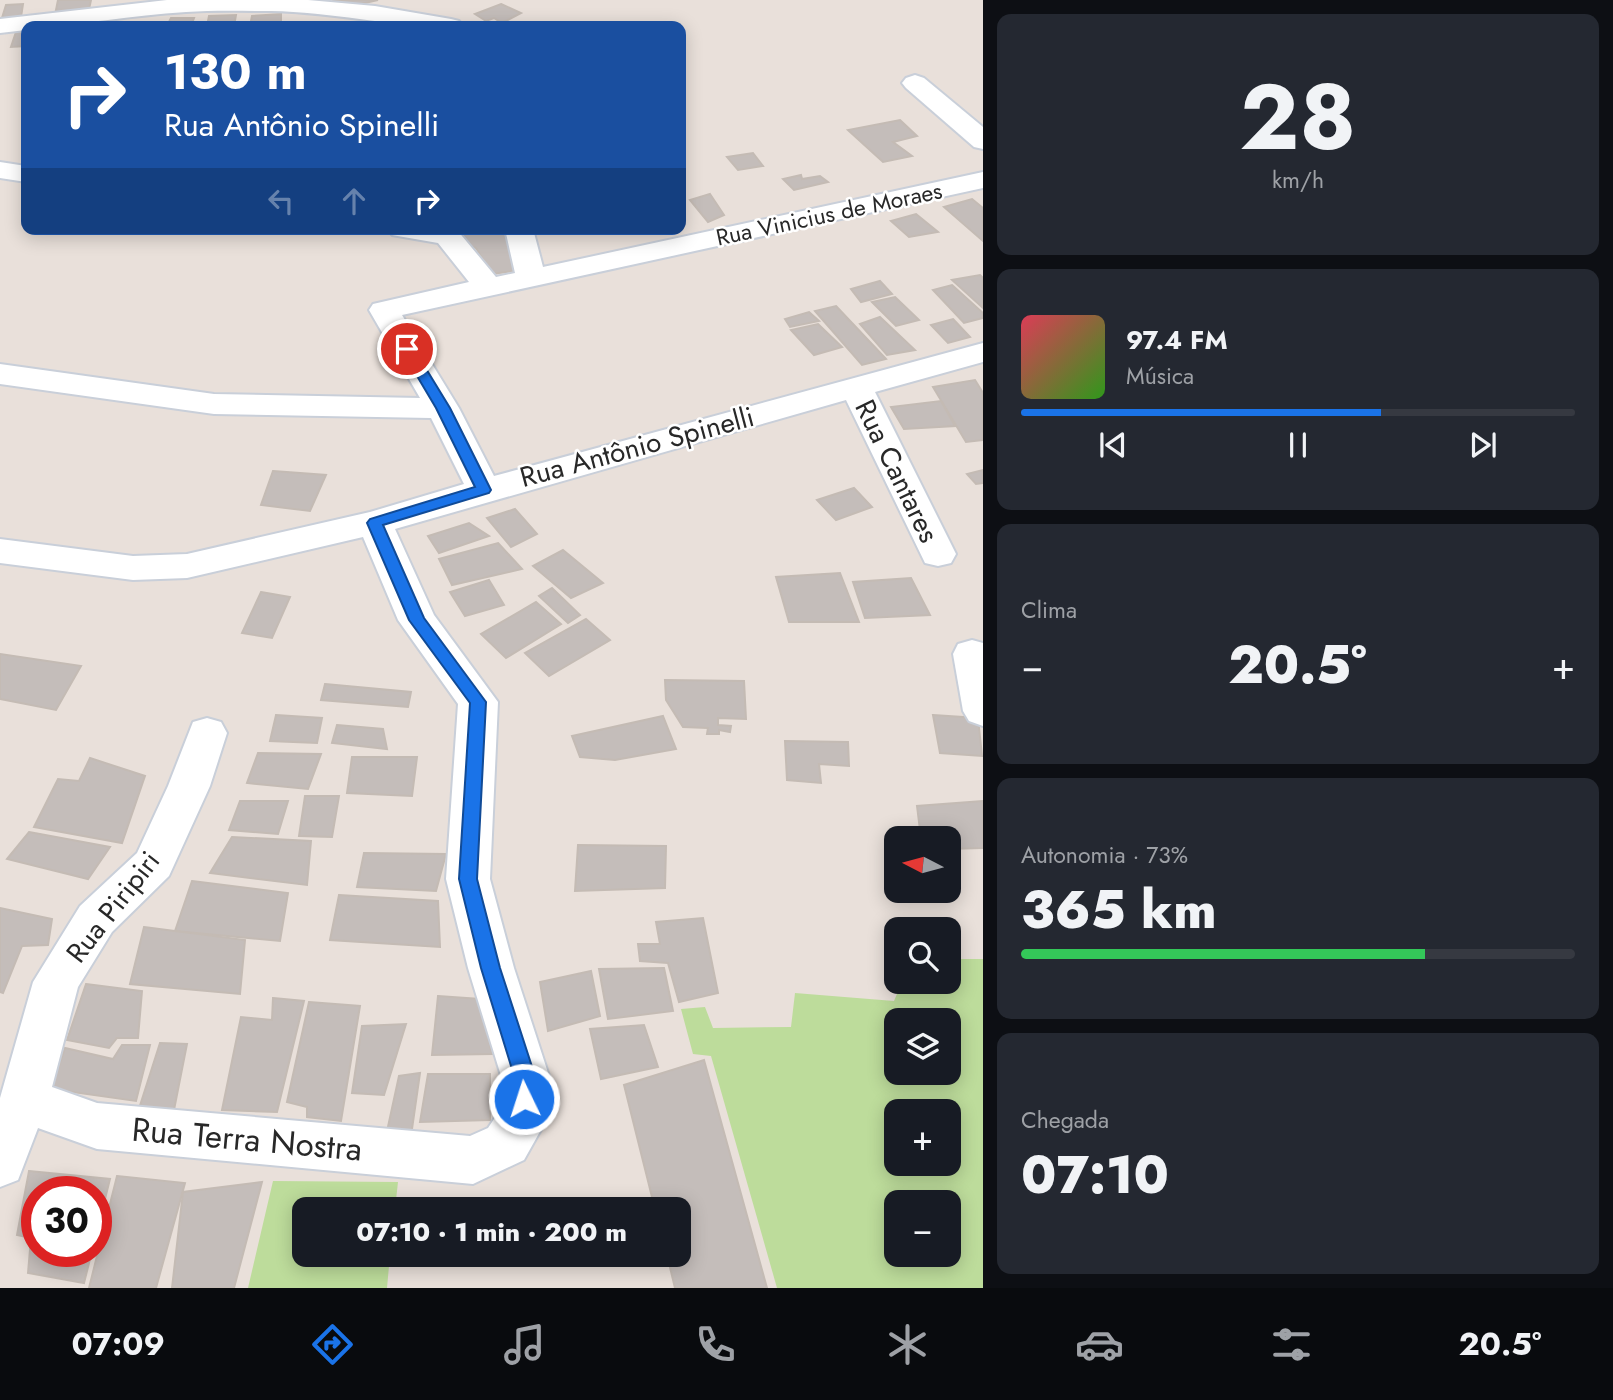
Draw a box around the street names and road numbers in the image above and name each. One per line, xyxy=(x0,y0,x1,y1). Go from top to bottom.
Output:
street label: Rua Vinicius de Moraes xyxy=(713,173,945,255)
street label: Rua Cantares xyxy=(845,392,949,550)
street label: Rua Antônio Spinelli xyxy=(515,396,759,498)
street label: Rua Piripiri xyxy=(56,842,170,972)
street label: Rua Terra Nostra xyxy=(130,1106,364,1172)

